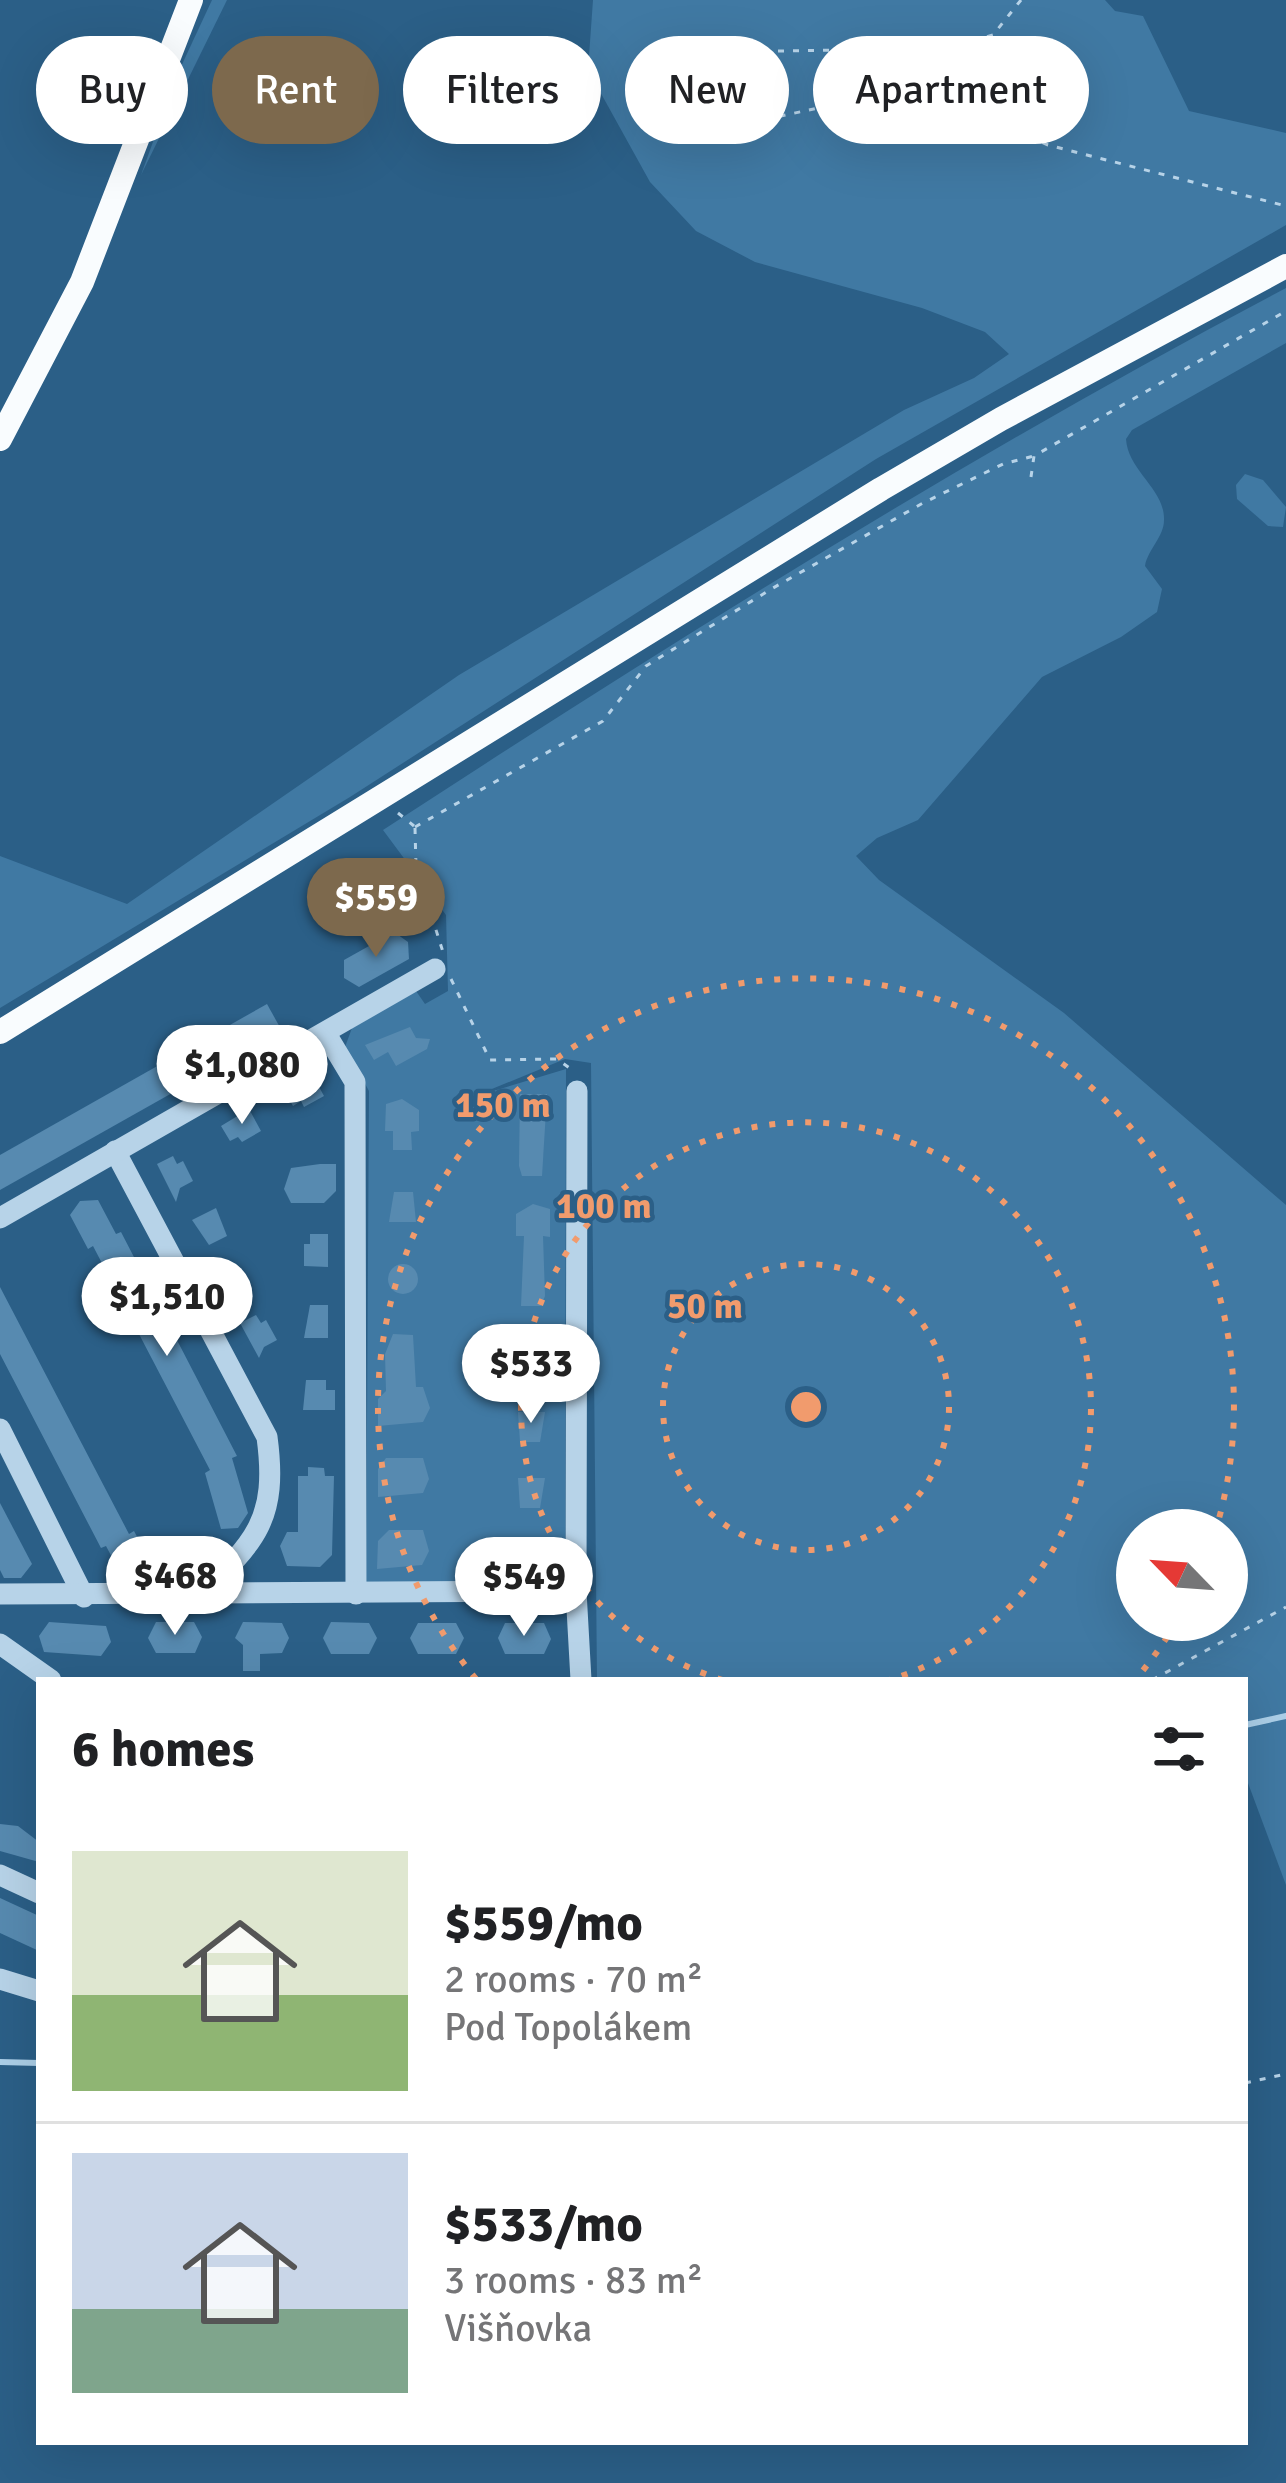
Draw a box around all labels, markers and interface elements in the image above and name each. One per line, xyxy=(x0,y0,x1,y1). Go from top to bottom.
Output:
chip: Buy xyxy=(36,36,188,144)
chip: Rent xyxy=(212,36,379,144)
chip: Filters xyxy=(403,36,601,144)
chip: New xyxy=(625,36,789,144)
chip: Apartment xyxy=(813,36,1089,144)
pin: $559 xyxy=(305,858,447,960)
text: $559 xyxy=(334,873,418,921)
pin: $1,080 xyxy=(144,1025,340,1127)
text: $1,080 xyxy=(184,1040,300,1088)
text: 150 m xyxy=(455,1083,551,1128)
text: 100 m xyxy=(556,1184,652,1229)
pin: $1,510 xyxy=(69,1257,265,1359)
text: $1,510 xyxy=(109,1272,225,1320)
text: 50 m xyxy=(667,1284,743,1329)
pin: $533 xyxy=(460,1324,602,1426)
text: $533 xyxy=(489,1339,573,1387)
centre of rings xyxy=(785,1386,827,1428)
north arrow xyxy=(1116,1509,1248,1641)
map controls xyxy=(1116,1509,1248,1641)
pin: $468 xyxy=(104,1536,246,1638)
pin: $549 xyxy=(453,1537,595,1639)
text: $468 xyxy=(133,1551,217,1599)
text: $549 xyxy=(482,1552,566,1600)
icon: filters xyxy=(1146,1716,1212,1782)
text: 6 homes xyxy=(72,1718,254,1781)
text: $559/mo xyxy=(444,1892,643,1955)
icon: home xyxy=(168,1899,312,2043)
text: 2 rooms · 70 m² xyxy=(444,1955,703,2003)
text: Pod Topolákem xyxy=(444,2003,692,2051)
text: $533/mo xyxy=(444,2193,643,2256)
icon: home xyxy=(168,2201,312,2345)
text: 3 rooms · 83 m² xyxy=(444,2256,703,2304)
text: Višňovka xyxy=(444,2304,592,2352)

